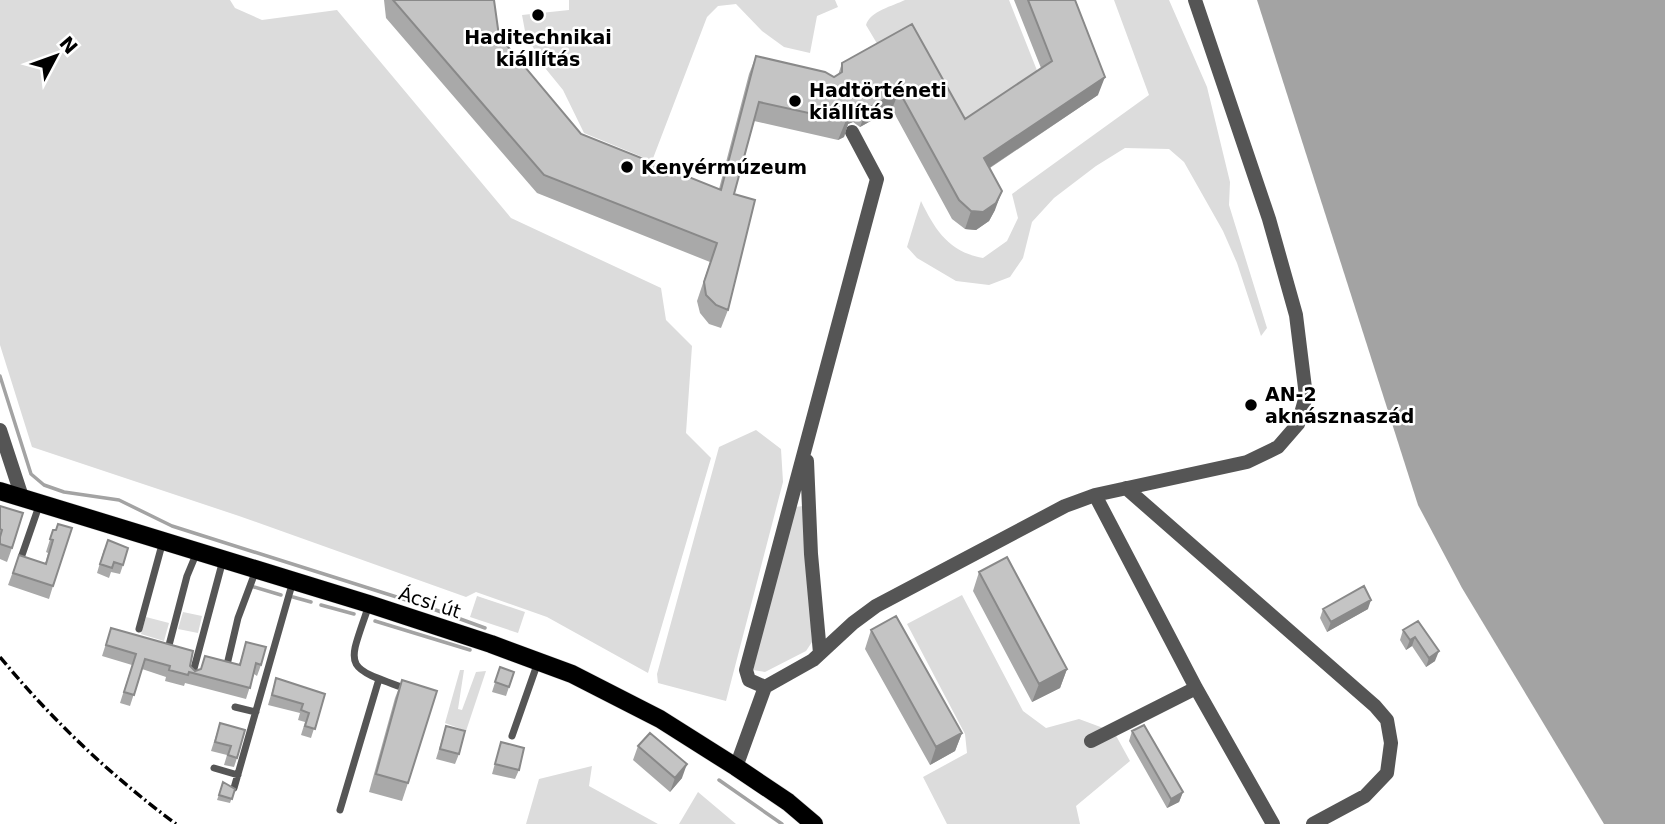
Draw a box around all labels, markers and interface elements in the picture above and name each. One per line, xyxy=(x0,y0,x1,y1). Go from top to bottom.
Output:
marker: Haditechnikai kiállítás xyxy=(530,7,546,23)
north arrow xyxy=(21,21,91,91)
place label: Haditechnikai kiállítás xyxy=(464,26,612,70)
text: N xyxy=(55,32,82,58)
place label: Hadtörténeti kiállítás xyxy=(809,79,947,123)
marker: Hadtörténeti kiállítás xyxy=(787,93,803,109)
place label: Kenyérmúzeum xyxy=(641,156,807,178)
marker: Kenyérmúzeum xyxy=(619,159,635,175)
place label: AN-2 aknásznaszád xyxy=(1265,383,1414,427)
marker: AN-2 aknásznaszád xyxy=(1243,397,1259,413)
street label: Ácsi út xyxy=(396,582,464,622)

